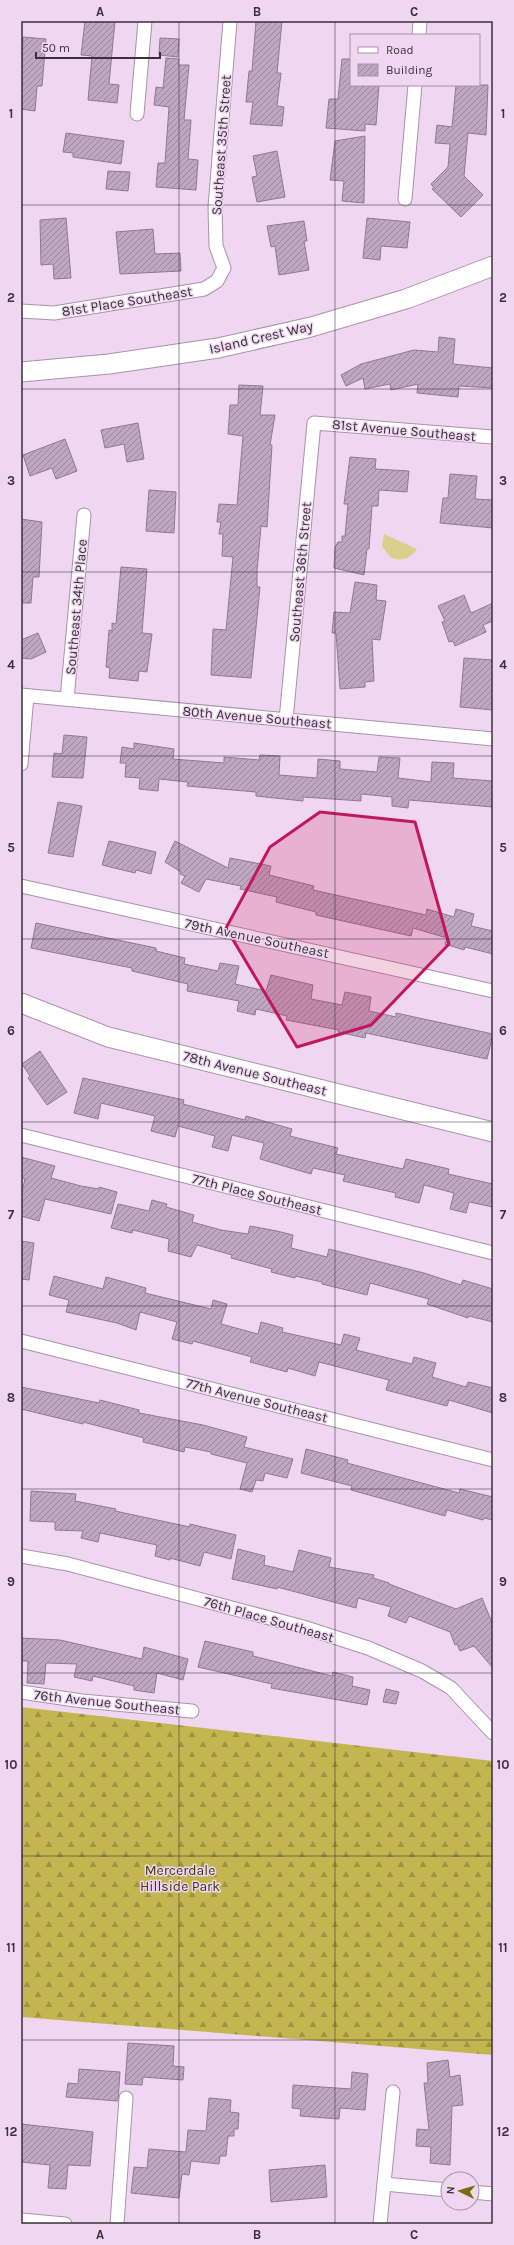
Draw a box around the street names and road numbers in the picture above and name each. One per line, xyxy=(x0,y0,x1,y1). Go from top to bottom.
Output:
street label: Southeast 35th Street xyxy=(208,74,235,216)
street label: 81st Place Southeast xyxy=(60,283,194,320)
street label: Island Crest Way xyxy=(208,317,315,358)
street label: 81st Avenue Southeast xyxy=(331,416,477,445)
street label: Southeast 36th Street xyxy=(286,501,315,643)
street label: Southeast 34th Place xyxy=(62,539,91,676)
street label: 80th Avenue Southeast xyxy=(182,703,332,732)
street label: 79th Avenue Southeast xyxy=(183,915,331,962)
street label: 78th Avenue Southeast xyxy=(181,1047,328,1100)
street label: 77th Place Southeast xyxy=(190,1170,324,1219)
street label: 77th Avenue Southeast xyxy=(184,1375,329,1426)
street label: 76th Place Southeast xyxy=(202,1593,336,1646)
street label: 76th Avenue Southeast xyxy=(33,1686,181,1719)

